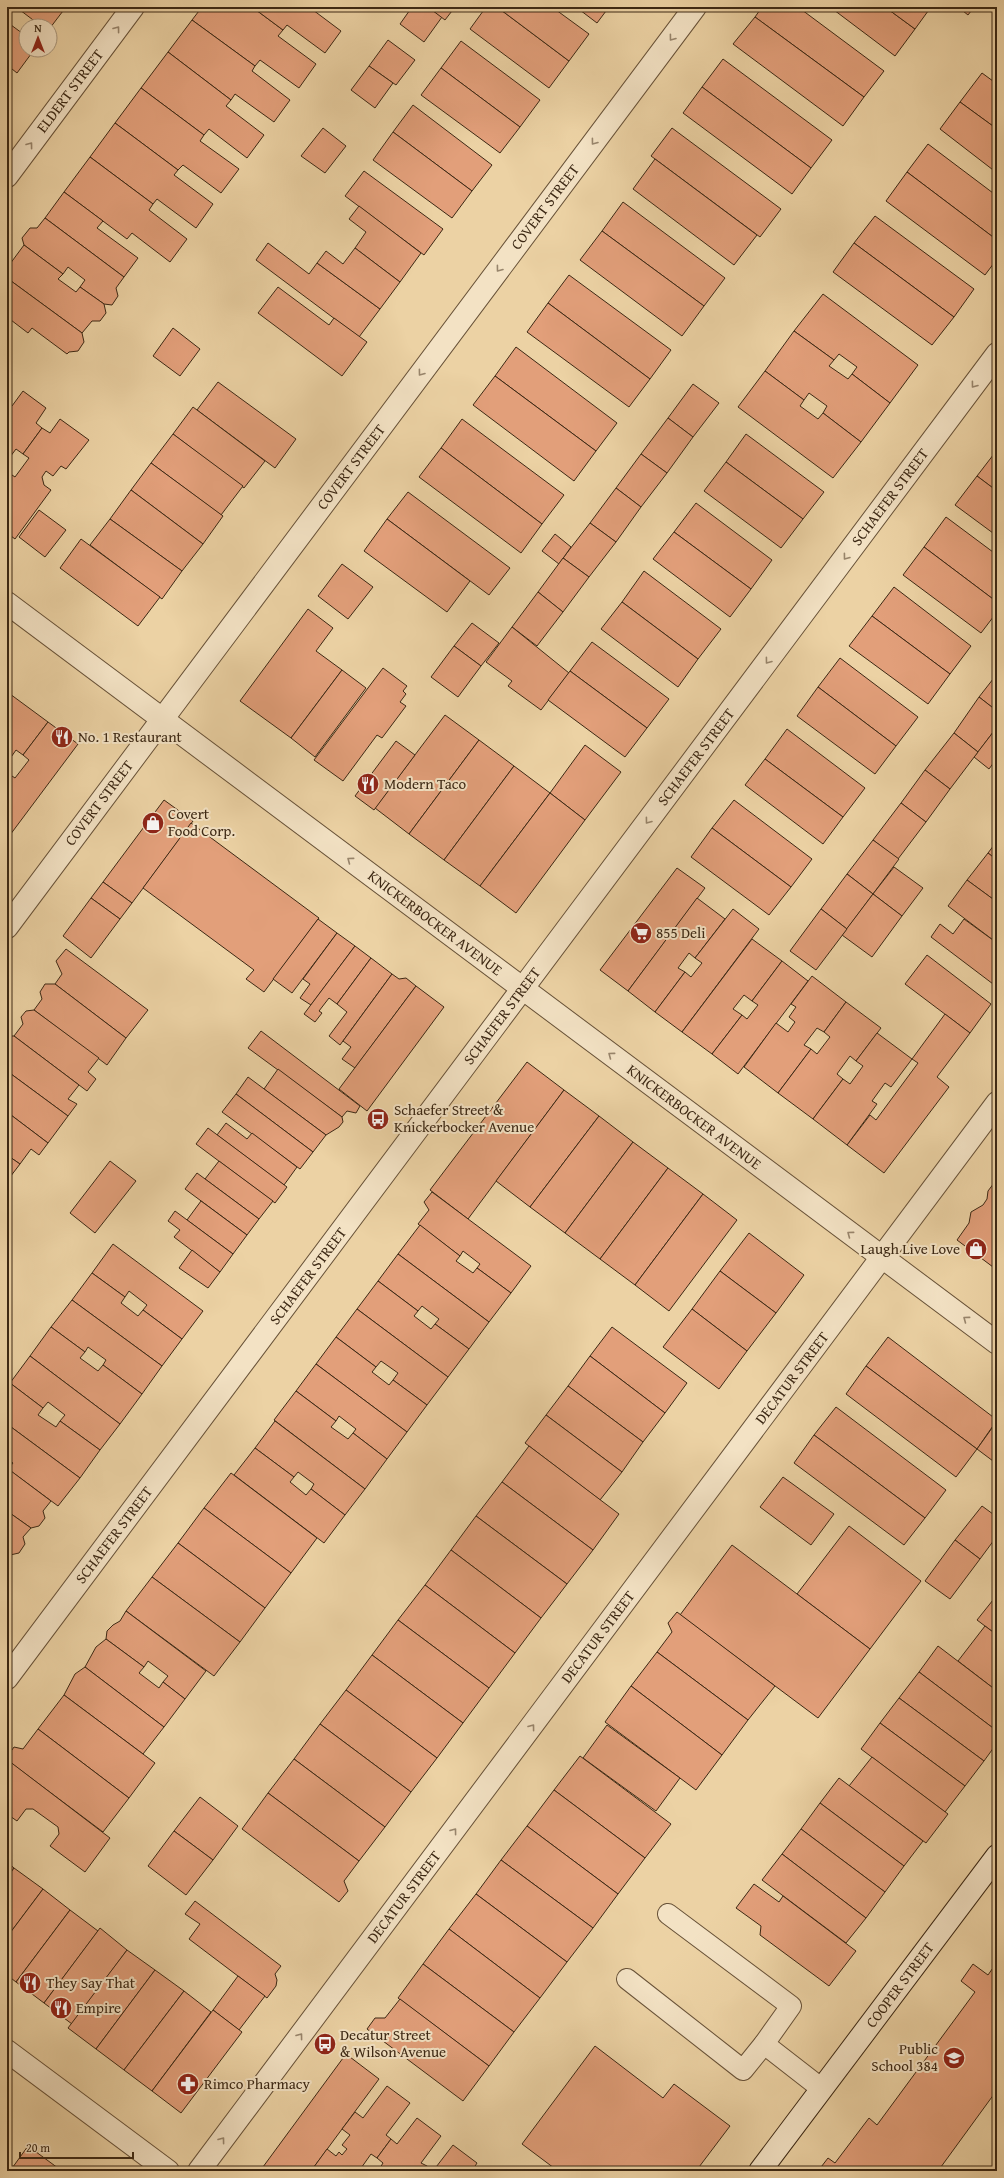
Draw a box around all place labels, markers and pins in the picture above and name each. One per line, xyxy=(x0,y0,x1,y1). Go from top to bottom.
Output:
restaurant icon: No. 1 Restaurant xyxy=(49,724,75,750)
place label: No. 1 Restaurant xyxy=(78,726,183,747)
restaurant icon: Modern Taco xyxy=(355,771,381,797)
place label: Modern Taco xyxy=(384,773,466,794)
place label: Covert Food Corp. xyxy=(168,803,235,841)
shop icon: Covert Food Corp. xyxy=(140,810,166,836)
supermarket icon: 855 Deli xyxy=(628,920,654,946)
place label: 855 Deli xyxy=(656,922,706,943)
place label: Schaefer Street & Knickerbocker Avenue xyxy=(394,1099,534,1137)
bus stop icon: Schaefer Street & Knickerbocker Avenue xyxy=(365,1106,391,1132)
shop icon: Laugh Live Love xyxy=(963,1236,989,1262)
place label: Laugh Live Love xyxy=(861,1238,960,1259)
restaurant icon: They Say That xyxy=(17,1970,43,1996)
place label: They Say That xyxy=(46,1972,136,1993)
restaurant icon: Empire xyxy=(48,1995,74,2021)
place label: Empire xyxy=(76,1997,121,2018)
place label: Decatur Street & Wilson Avenue xyxy=(340,2024,446,2062)
bus stop icon: Decatur Street & Wilson Avenue xyxy=(312,2031,338,2057)
place label: Public School 384 xyxy=(871,2038,938,2076)
school or university icon: Public School 384 xyxy=(941,2045,967,2071)
pharmacy icon: Rimco Pharmacy xyxy=(175,2071,201,2097)
place label: Rimco Pharmacy xyxy=(204,2073,310,2094)

